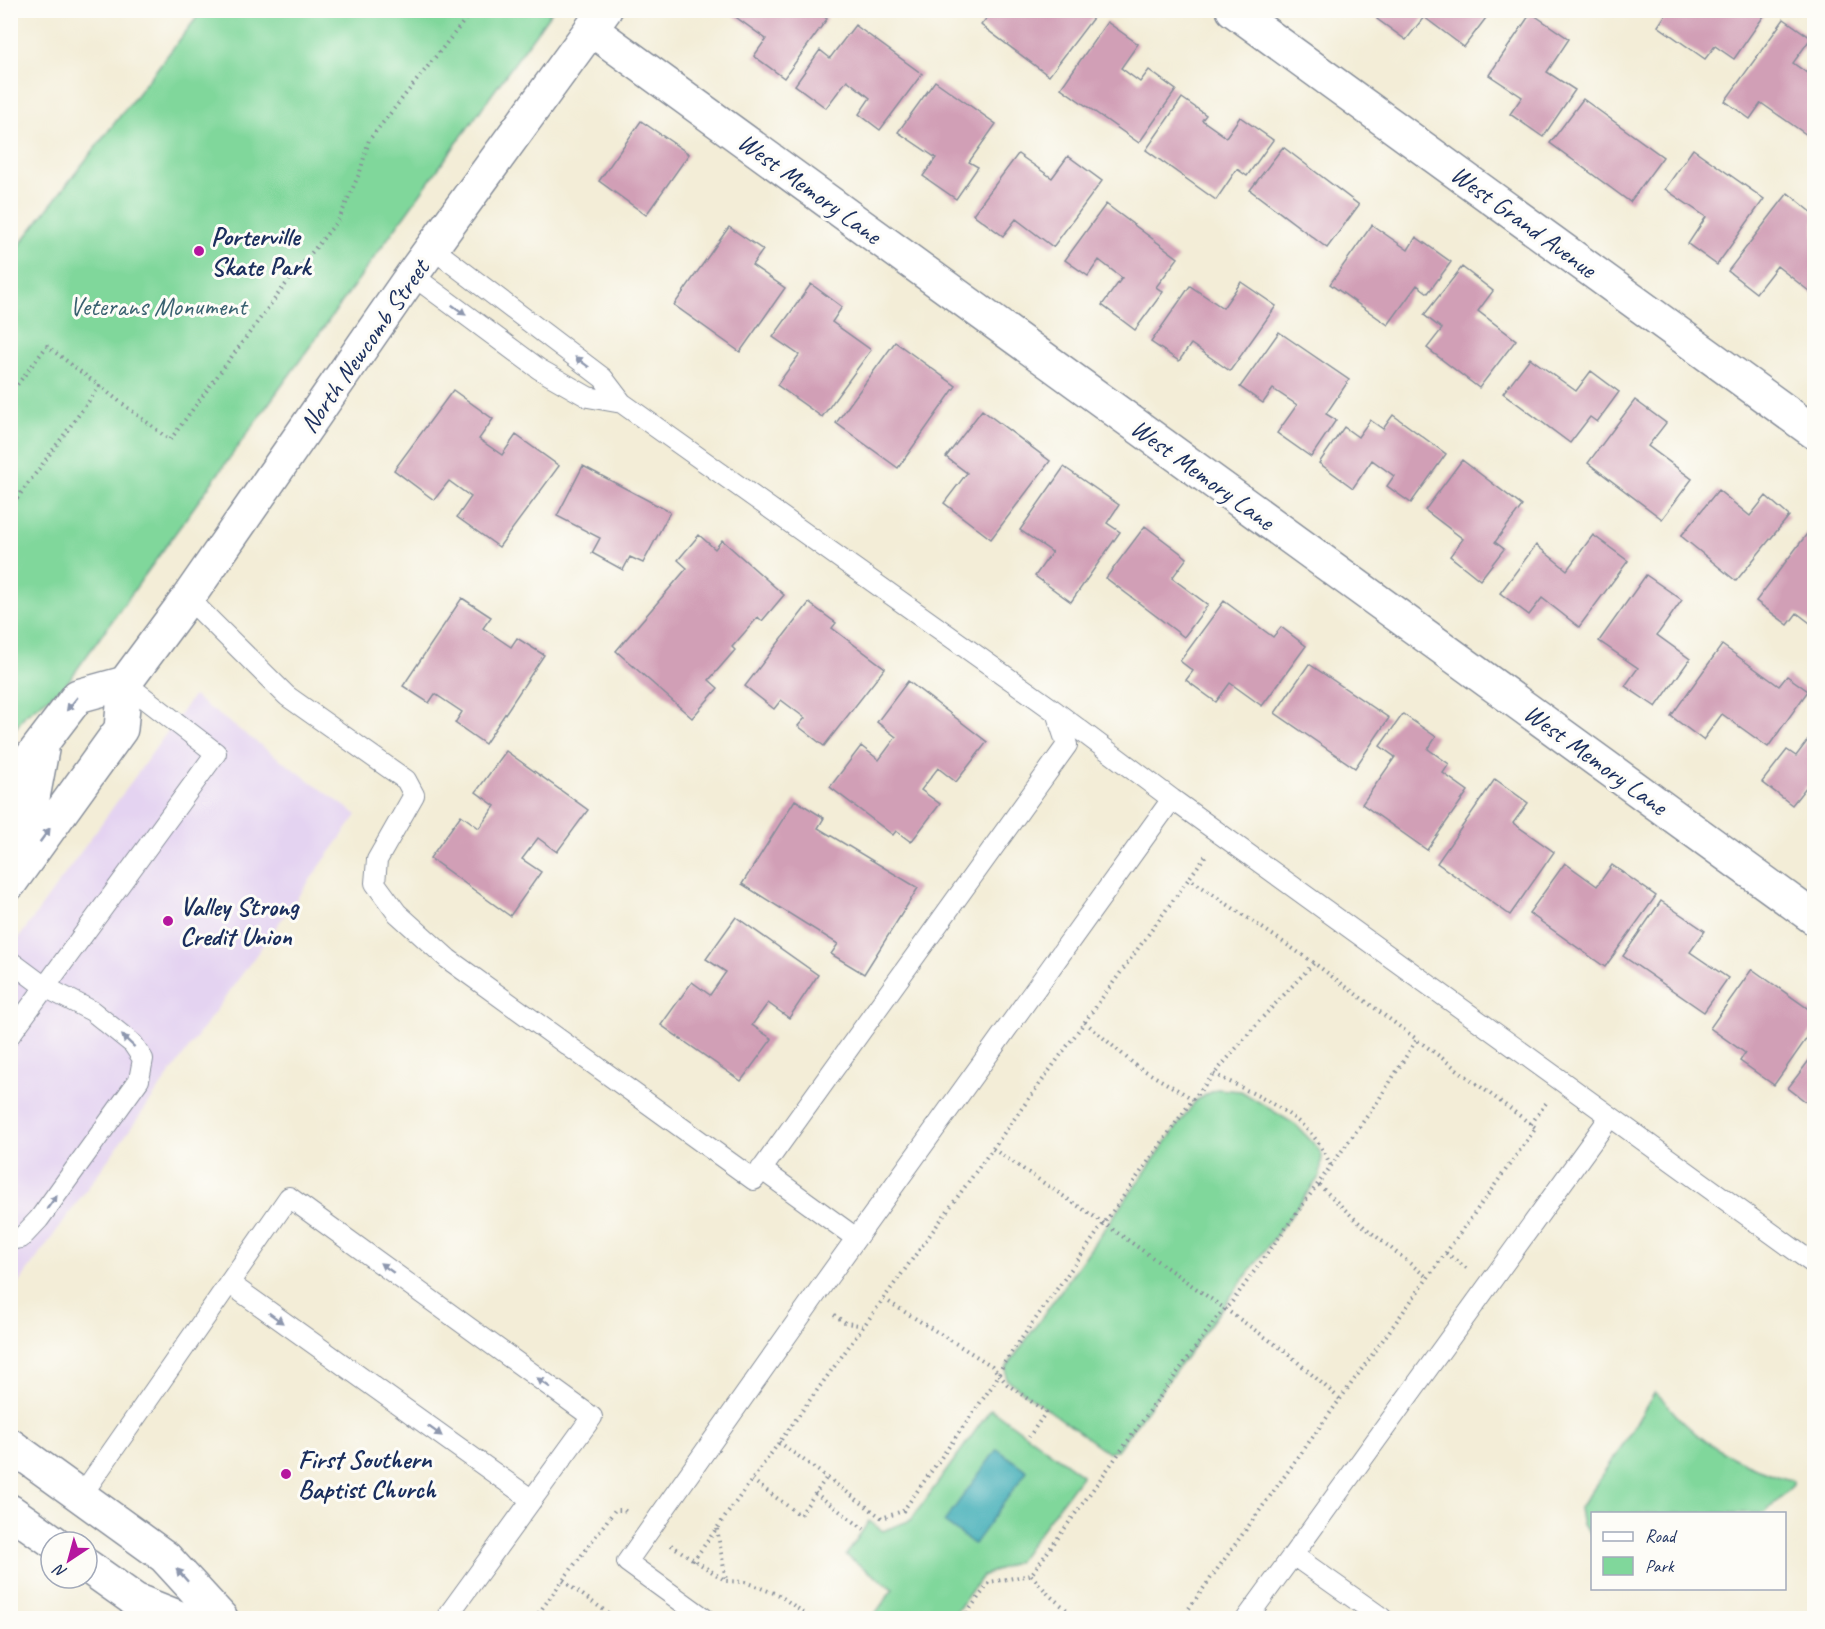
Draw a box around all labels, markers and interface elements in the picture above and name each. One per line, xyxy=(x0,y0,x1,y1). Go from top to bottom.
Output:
street label: West Memory Lane xyxy=(732,125,889,252)
street label: West Grand Avenue xyxy=(1445,158,1604,286)
place label: Porterville Skate Park xyxy=(211,220,312,283)
marker: Porterville Skate Park xyxy=(192,244,206,258)
street label: North Newcomb Street xyxy=(292,251,438,439)
park label: Veterans Monument xyxy=(70,290,249,323)
one-way arrow xyxy=(451,304,467,316)
one-way arrow xyxy=(574,356,590,368)
street label: West Memory Lane xyxy=(1125,411,1282,538)
one-way arrow xyxy=(66,696,79,712)
street label: West Memory Lane xyxy=(1518,696,1675,823)
one-way arrow xyxy=(38,828,50,843)
place label: Valley Strong Credit Union xyxy=(180,890,301,953)
marker: Valley Strong Credit Union xyxy=(161,914,175,928)
one-way arrow xyxy=(121,1035,136,1048)
one-way arrow xyxy=(46,1194,58,1210)
one-way arrow xyxy=(379,1262,395,1274)
one-way arrow xyxy=(269,1311,284,1323)
one-way arrow xyxy=(537,1377,553,1389)
one-way arrow xyxy=(426,1425,442,1437)
place label: First Southern Baptist Church xyxy=(298,1443,437,1506)
marker: First Southern Baptist Church xyxy=(279,1467,293,1481)
legend xyxy=(1591,1512,1786,1590)
text: Road xyxy=(1645,1525,1678,1547)
north arrow xyxy=(39,1530,99,1590)
text: Park xyxy=(1645,1555,1675,1577)
text: N xyxy=(48,1559,71,1582)
one-way arrow xyxy=(176,1568,189,1583)

